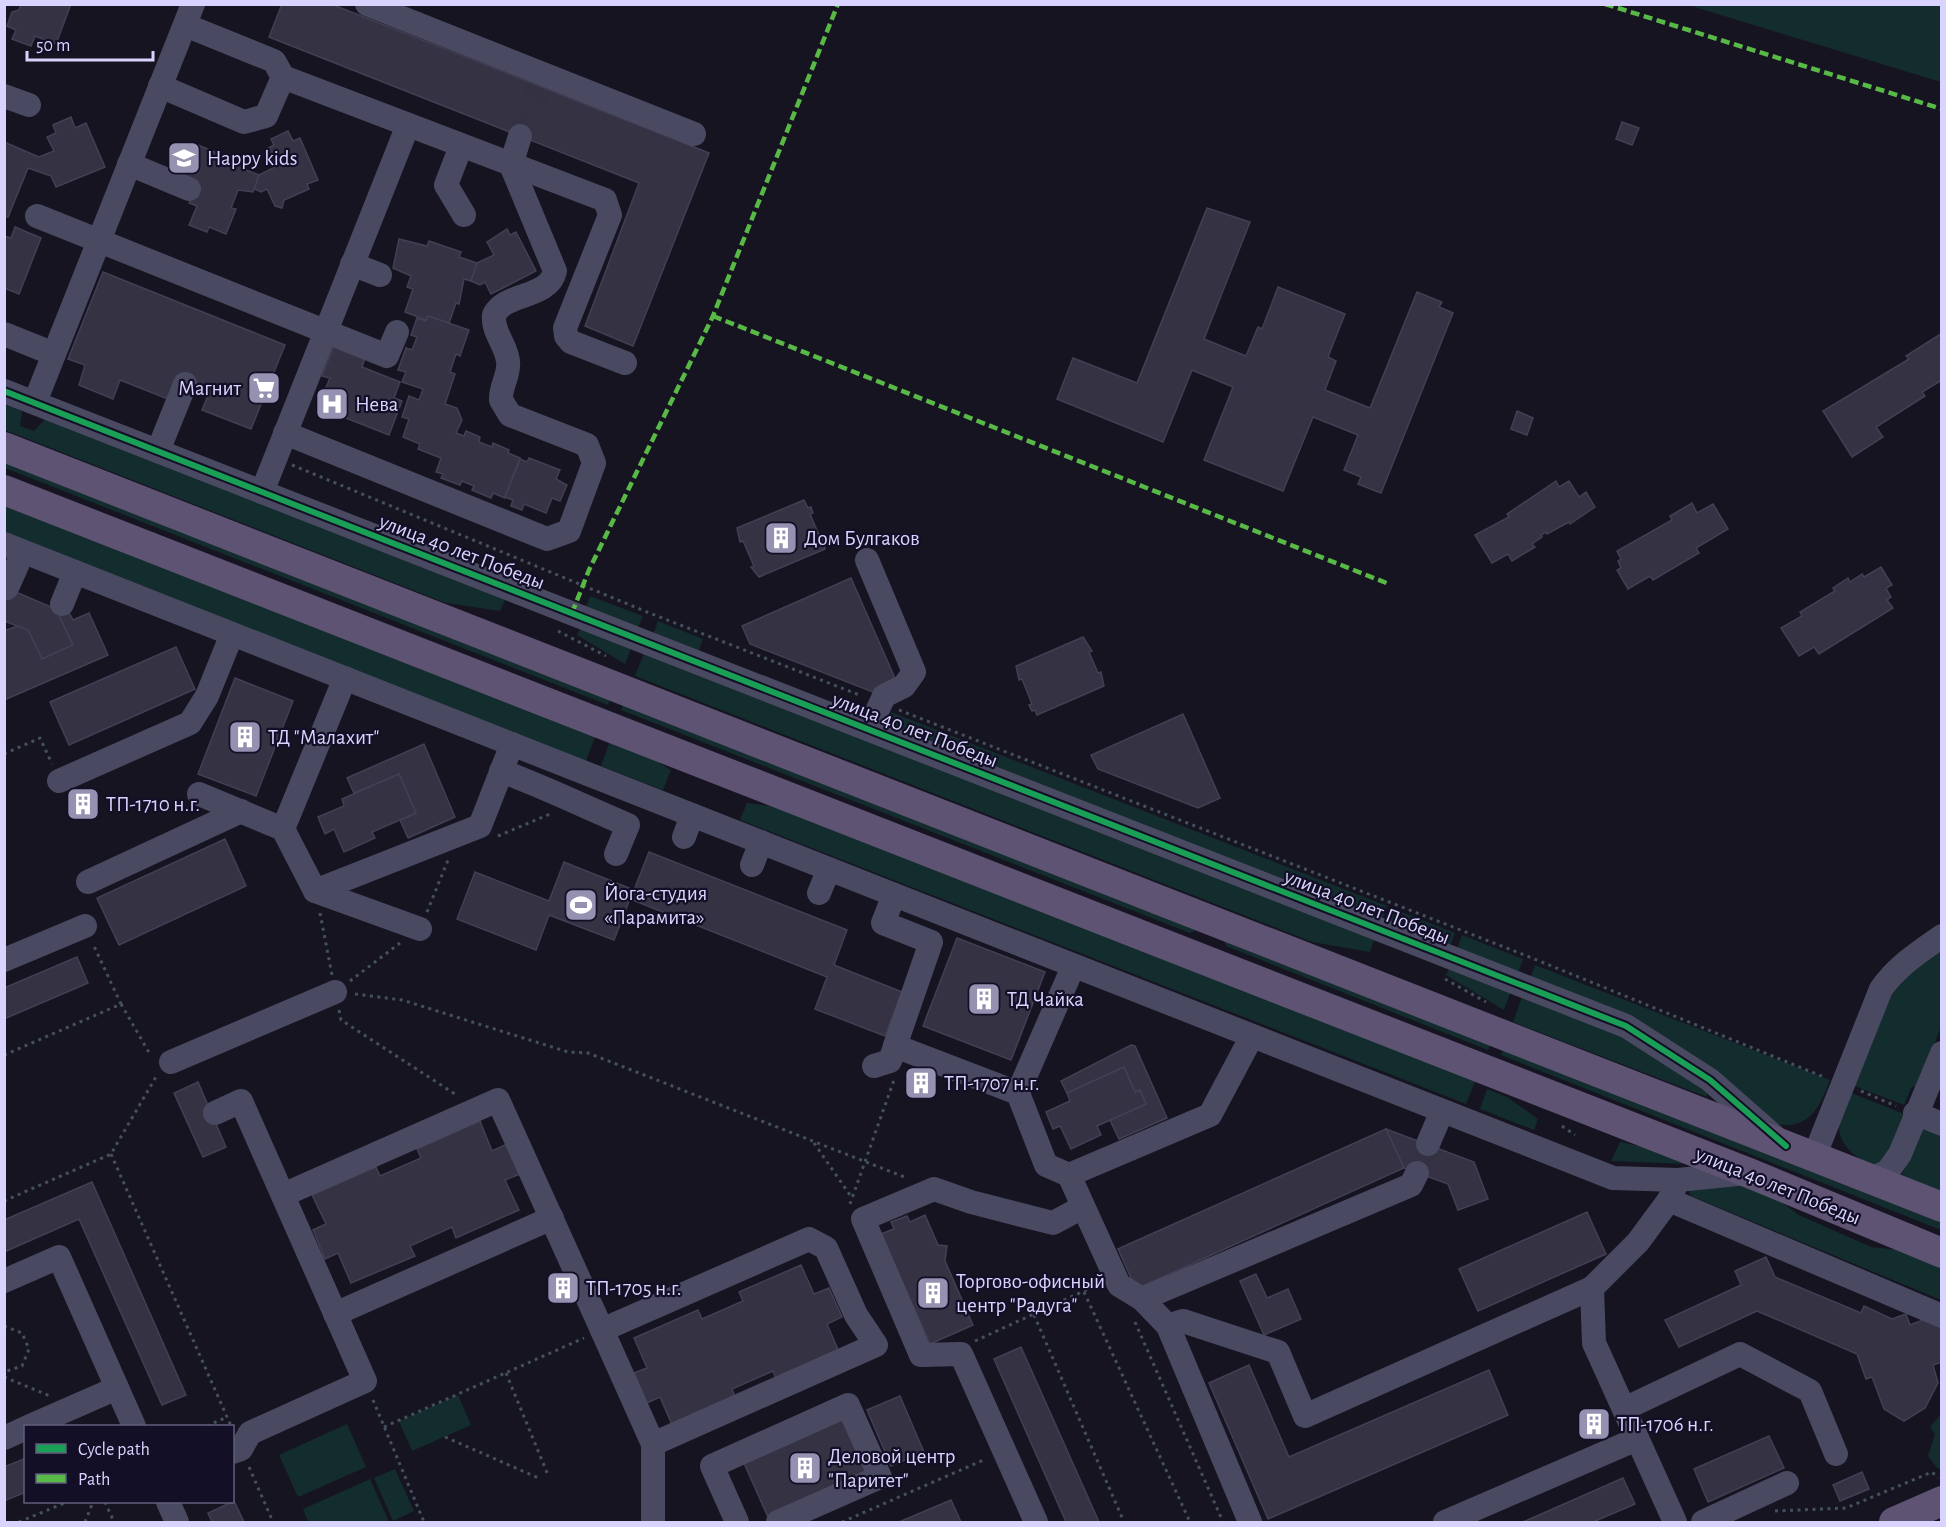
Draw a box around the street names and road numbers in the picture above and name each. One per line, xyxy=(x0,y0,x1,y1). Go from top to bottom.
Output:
street label: улица 40 лет Победы xyxy=(375,510,548,593)
street label: улица 40 лет Победы xyxy=(828,688,1001,771)
street label: улица 40 лет Победы xyxy=(1280,865,1453,948)
street label: улица 40 лет Победы xyxy=(1692,1143,1863,1229)

